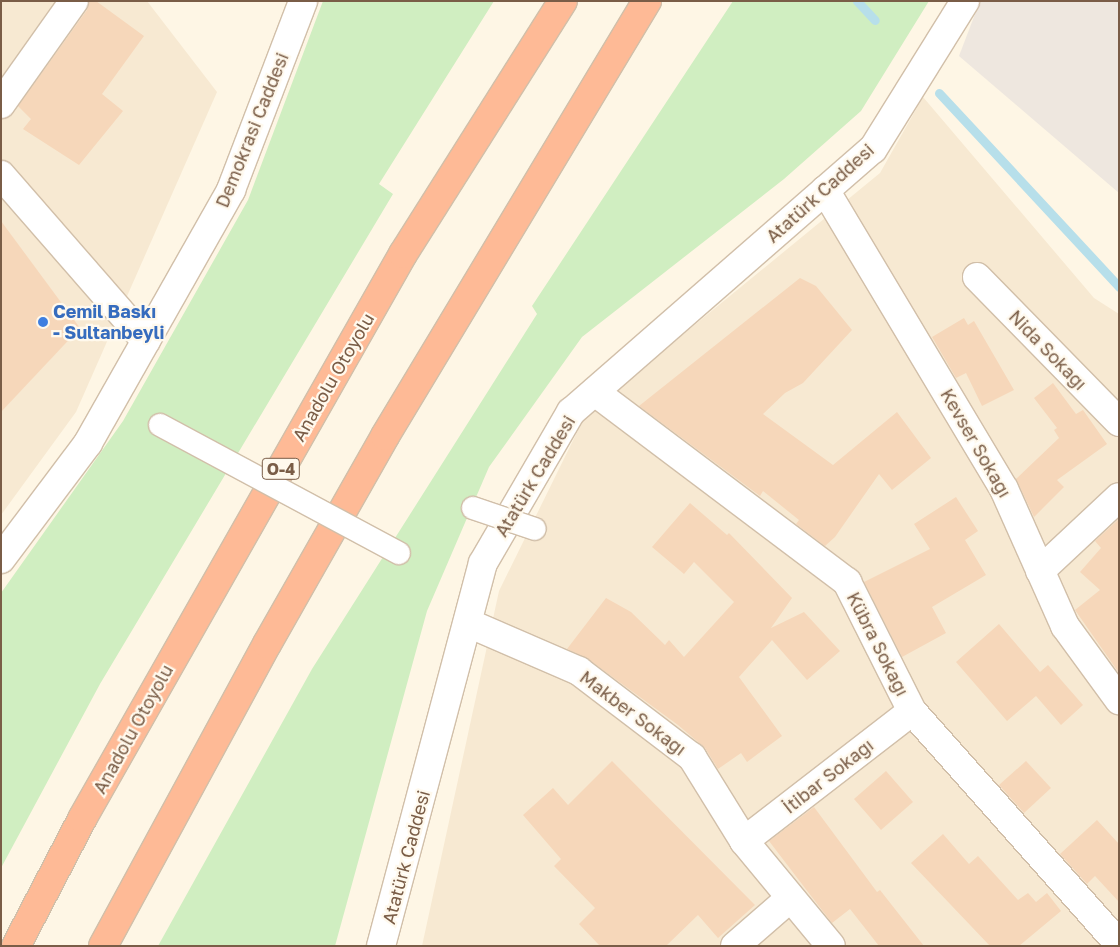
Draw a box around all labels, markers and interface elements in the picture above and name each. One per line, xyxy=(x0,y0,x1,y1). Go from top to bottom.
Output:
street label: Demokrasi Caddesi xyxy=(211,49,293,211)
street label: Atatürk Caddesi xyxy=(762,139,878,247)
place label: Cemil Baskı - Sultanbeyli xyxy=(53,301,164,344)
street label: Nida Sokağı xyxy=(1005,306,1091,394)
street label: Anadolu Otoyolu xyxy=(288,309,378,445)
marker: Cemil Baskı - Sultanbeyli xyxy=(37,316,49,328)
street label: Kevser Sokağı xyxy=(936,385,1016,501)
street label: Atatürk Caddesi xyxy=(490,411,580,541)
road number: O-4 xyxy=(261,456,301,482)
street label: Kübra Sokağı xyxy=(843,588,913,700)
street label: Anadolu Otoyolu xyxy=(89,661,177,797)
street label: Makber Sokağı xyxy=(576,666,690,760)
street label: İtibar Sokağı xyxy=(778,734,878,818)
street label: Atatürk Caddesi xyxy=(378,788,434,926)

